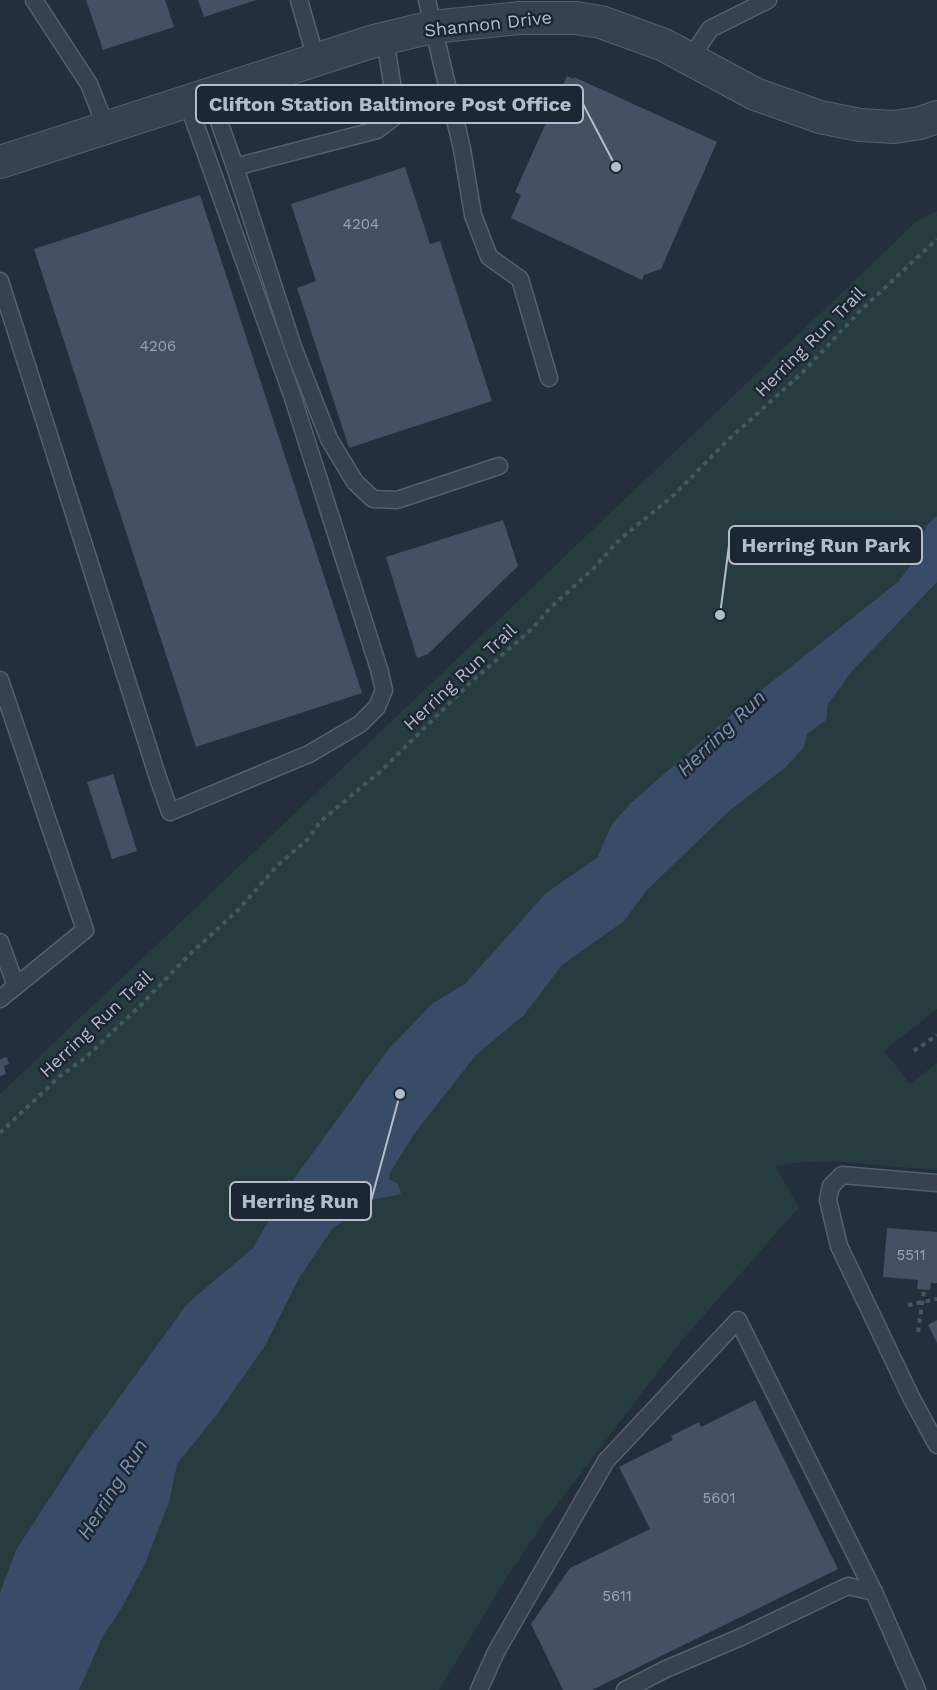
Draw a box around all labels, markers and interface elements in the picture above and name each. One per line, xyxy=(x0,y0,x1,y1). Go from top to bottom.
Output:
street label: Shannon Drive xyxy=(423,6,553,41)
callout: Clifton Station Baltimore Post Office xyxy=(196,85,583,123)
text: Clifton Station Baltimore Post Office xyxy=(209,92,571,116)
house number: 4204 xyxy=(343,215,379,233)
street label: Herring Run Trail xyxy=(750,282,869,401)
house number: 4206 xyxy=(140,337,176,355)
callout: Herring Run Park xyxy=(729,526,922,564)
text: Herring Run Park xyxy=(742,533,911,557)
street label: Herring Run Trail xyxy=(399,619,521,734)
water label: Herring Run xyxy=(672,685,770,781)
street label: Herring Run Trail xyxy=(35,966,157,1081)
callout: Herring Run xyxy=(230,1182,371,1220)
text: Herring Run xyxy=(241,1189,359,1213)
house number: 5511 xyxy=(896,1246,926,1264)
water label: Herring Run xyxy=(72,1434,152,1544)
house number: 5601 xyxy=(702,1489,736,1507)
house number: 5611 xyxy=(602,1587,632,1605)

